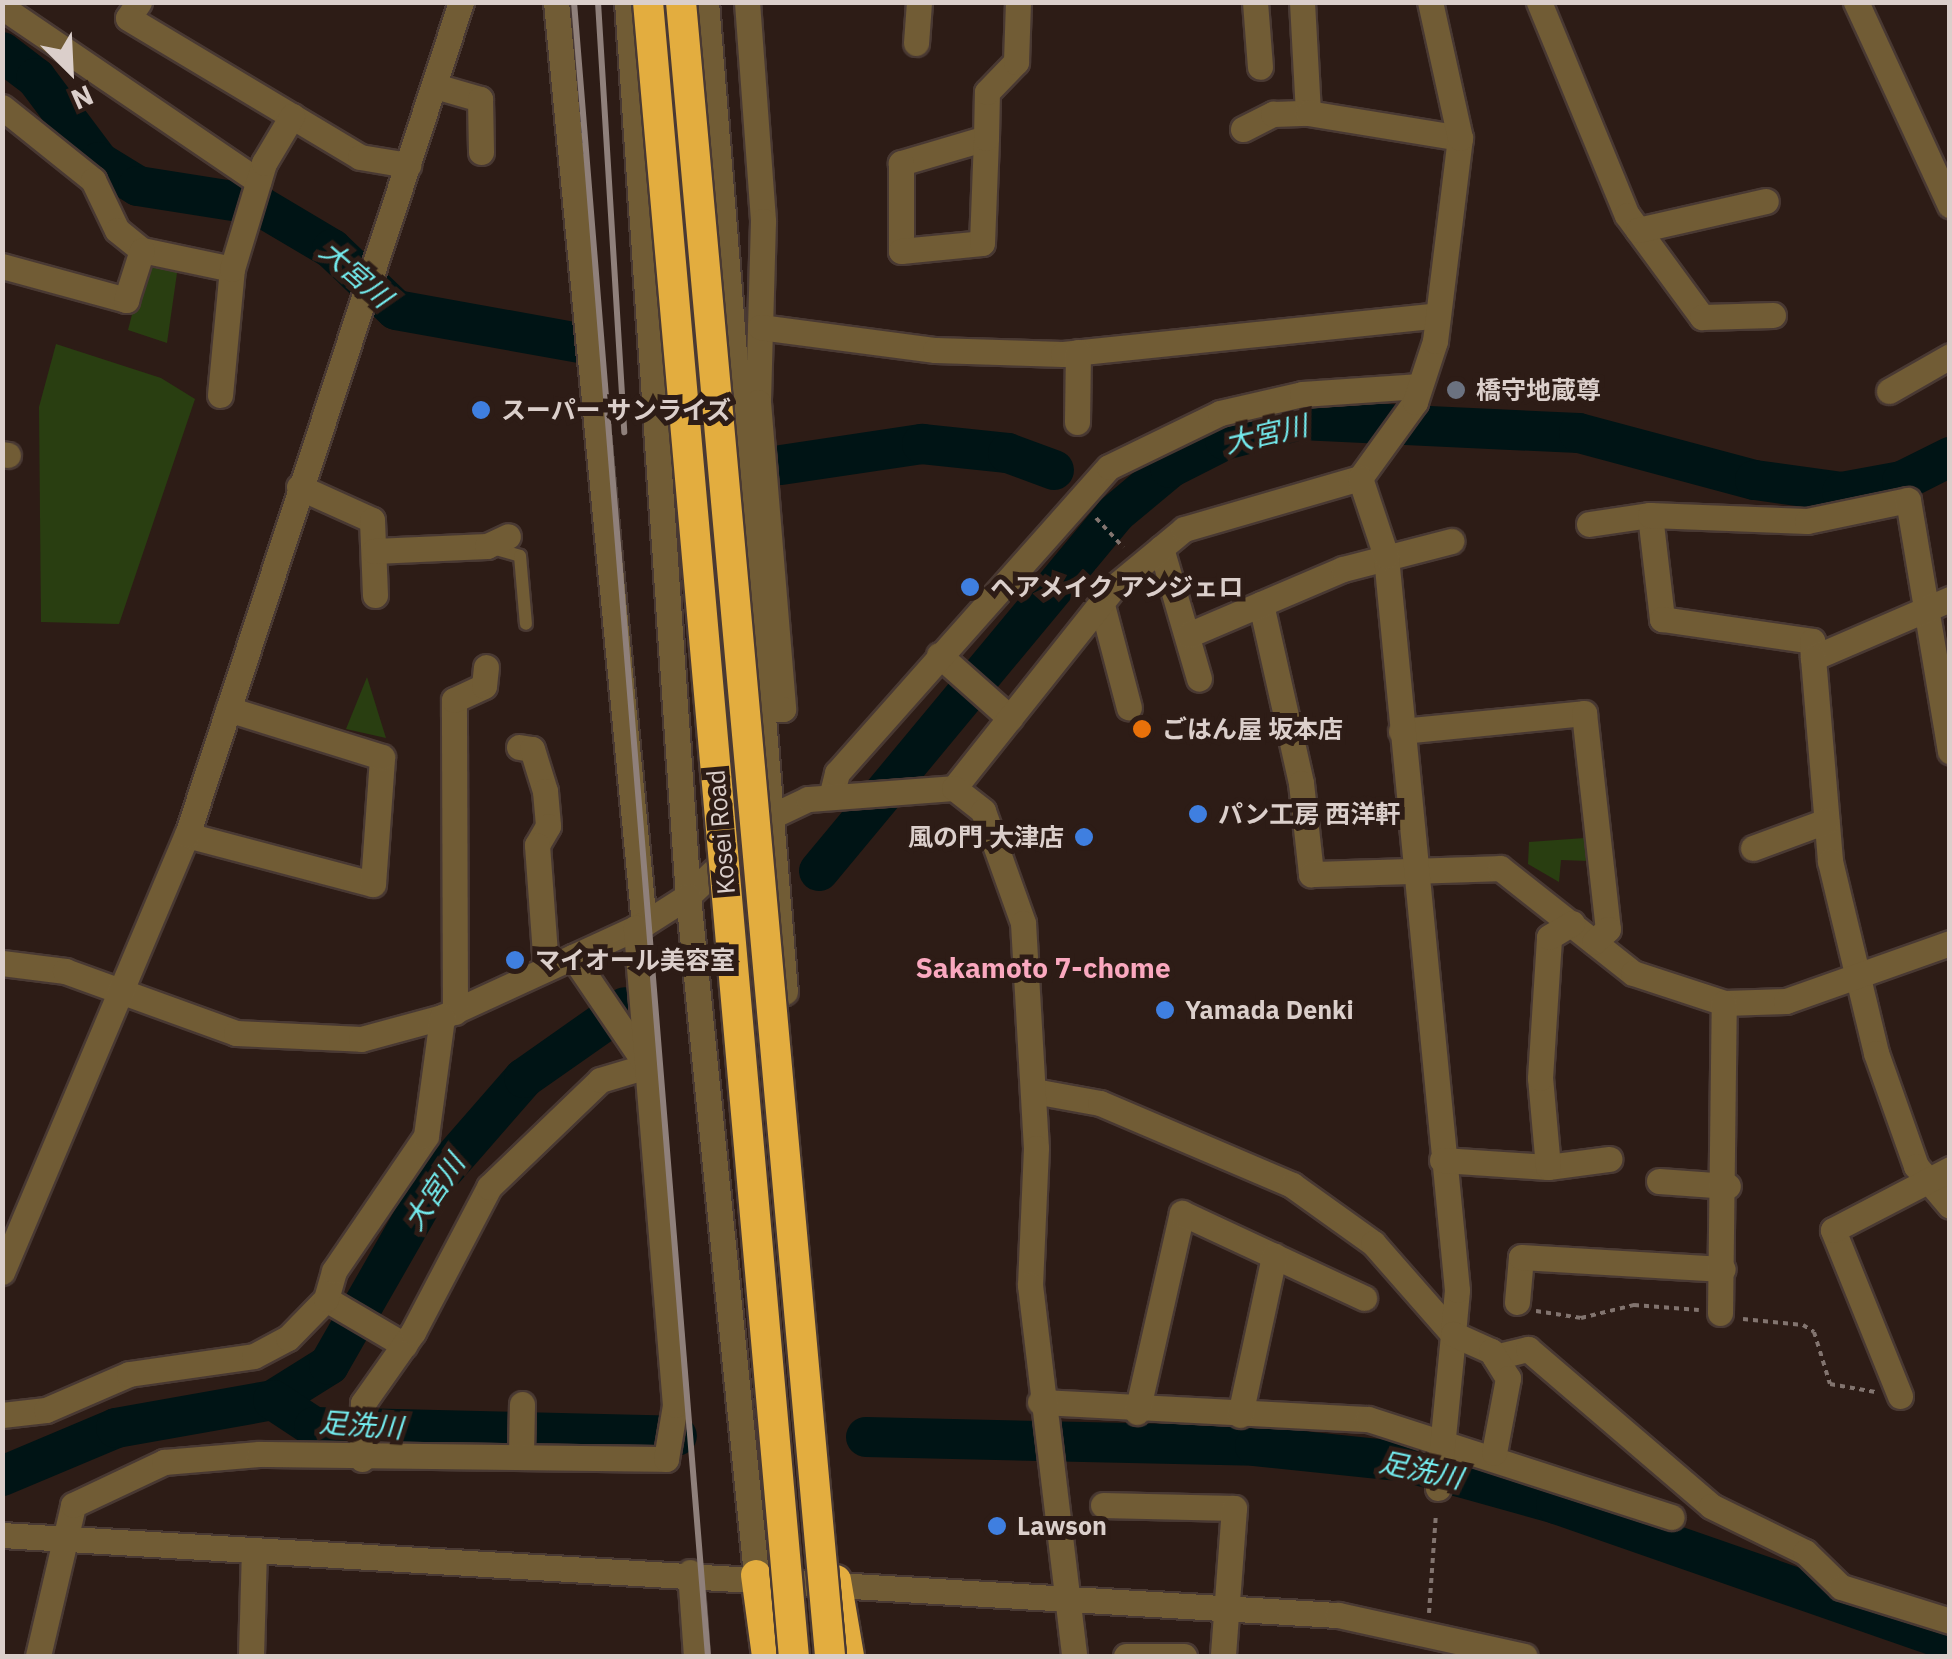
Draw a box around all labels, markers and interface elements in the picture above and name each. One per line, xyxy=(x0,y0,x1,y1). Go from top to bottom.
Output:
north arrow xyxy=(20,20,120,120)
text: N xyxy=(66,77,99,119)
water label: 大宮川 xyxy=(313,234,399,314)
place label: 橋守地蔵尊 xyxy=(1476,375,1601,405)
marker: 橋守地蔵尊 xyxy=(1445,379,1467,401)
place label: スーパー サンライズ xyxy=(501,395,732,425)
marker: スーパー サンライズ xyxy=(470,399,492,421)
water label: 大宮川 xyxy=(1221,408,1311,460)
place label: ヘアメイク アンジェロ xyxy=(990,572,1246,602)
marker: ヘアメイク アンジェロ xyxy=(959,576,981,598)
place label: ごはん屋 坂本店 xyxy=(1162,714,1343,744)
marker: ごはん屋 坂本店 xyxy=(1131,718,1153,740)
street label: Kosei Road xyxy=(701,769,741,895)
place label: パン工房 西洋軒 xyxy=(1218,799,1399,829)
marker: パン工房 西洋軒 xyxy=(1187,803,1209,825)
place label: 風の門 大津店 xyxy=(908,822,1064,852)
marker: 風の門 大津店 xyxy=(1073,826,1095,848)
place label: マイオール美容室 xyxy=(535,945,735,975)
marker: マイオール美容室 xyxy=(504,949,526,971)
district label: Sakamoto 7-chome xyxy=(915,951,1171,985)
place label: Yamada Denki xyxy=(1185,995,1354,1025)
marker: Yamada Denki xyxy=(1154,999,1176,1021)
water label: 大宮川 xyxy=(397,1148,471,1236)
water label: 足洗川 xyxy=(318,1405,404,1445)
water label: 足洗川 xyxy=(1376,1445,1466,1495)
place label: Lawson xyxy=(1017,1511,1107,1541)
marker: Lawson xyxy=(986,1515,1008,1537)

